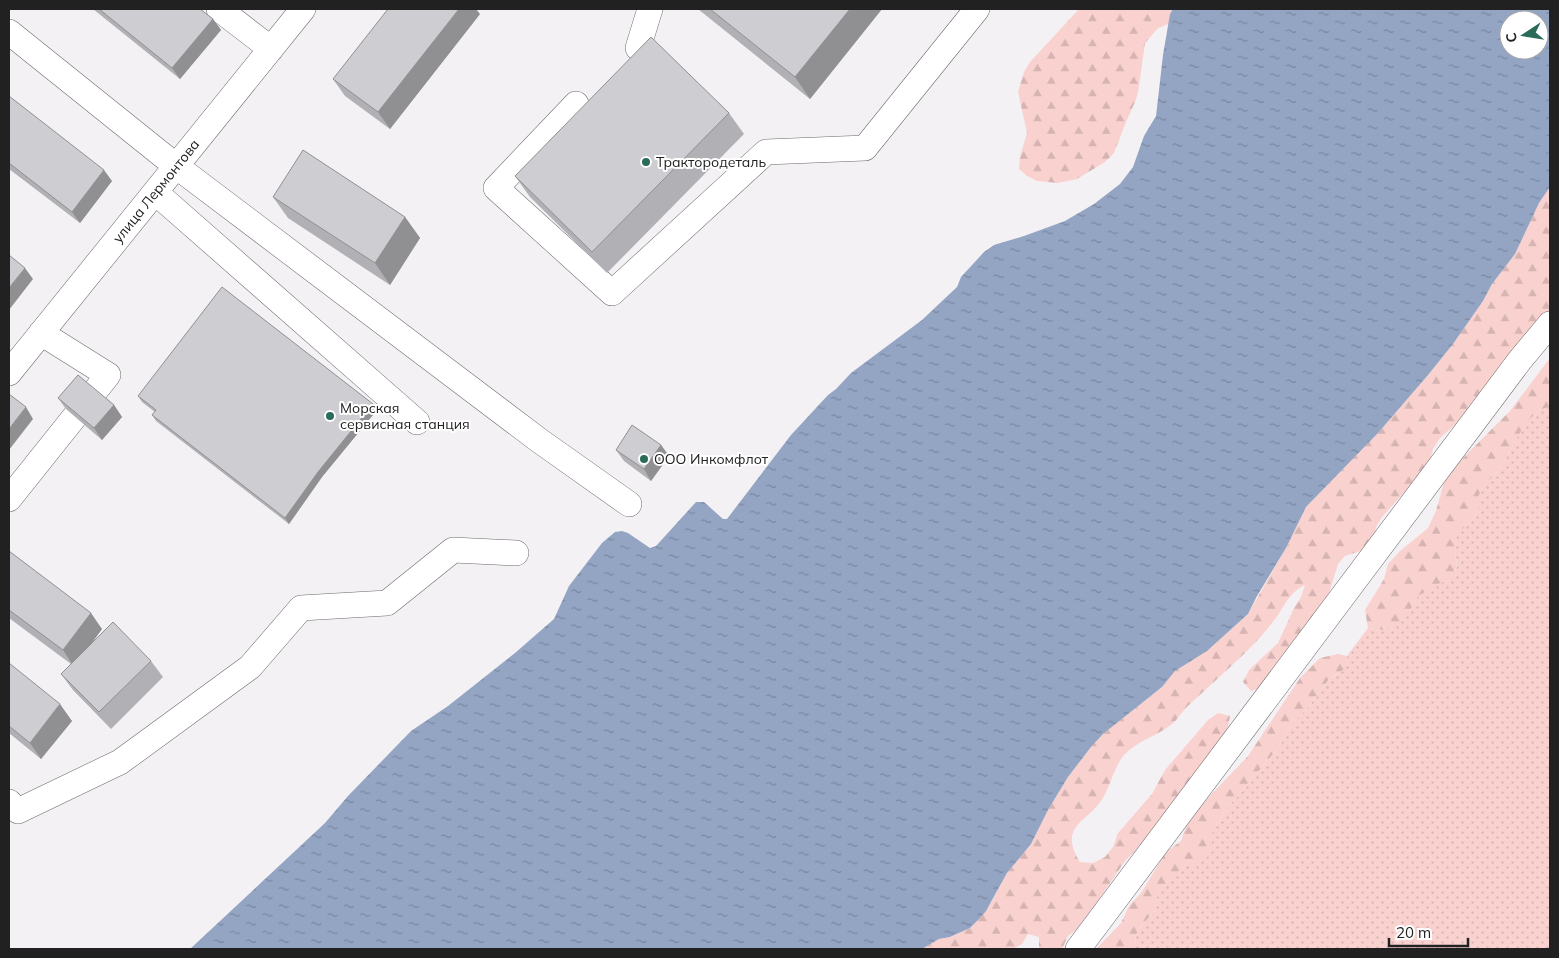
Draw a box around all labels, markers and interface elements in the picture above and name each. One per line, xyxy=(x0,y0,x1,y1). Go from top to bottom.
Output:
north arrow xyxy=(1499,10,1549,60)
text: С xyxy=(1501,31,1521,44)
street label: улица Лермонтова xyxy=(109,136,203,246)
place label: Трактородеталь xyxy=(656,153,767,171)
marker: Трактородеталь xyxy=(640,156,652,168)
place label: Морская сервисная станция xyxy=(340,399,470,433)
marker: Морская сервисная станция xyxy=(324,410,336,422)
place label: ООО Инкомфлот xyxy=(654,450,769,468)
marker: ООО Инкомфлот xyxy=(638,453,650,465)
scale bar xyxy=(1389,916,1468,948)
text: 20 m xyxy=(1396,923,1431,942)

